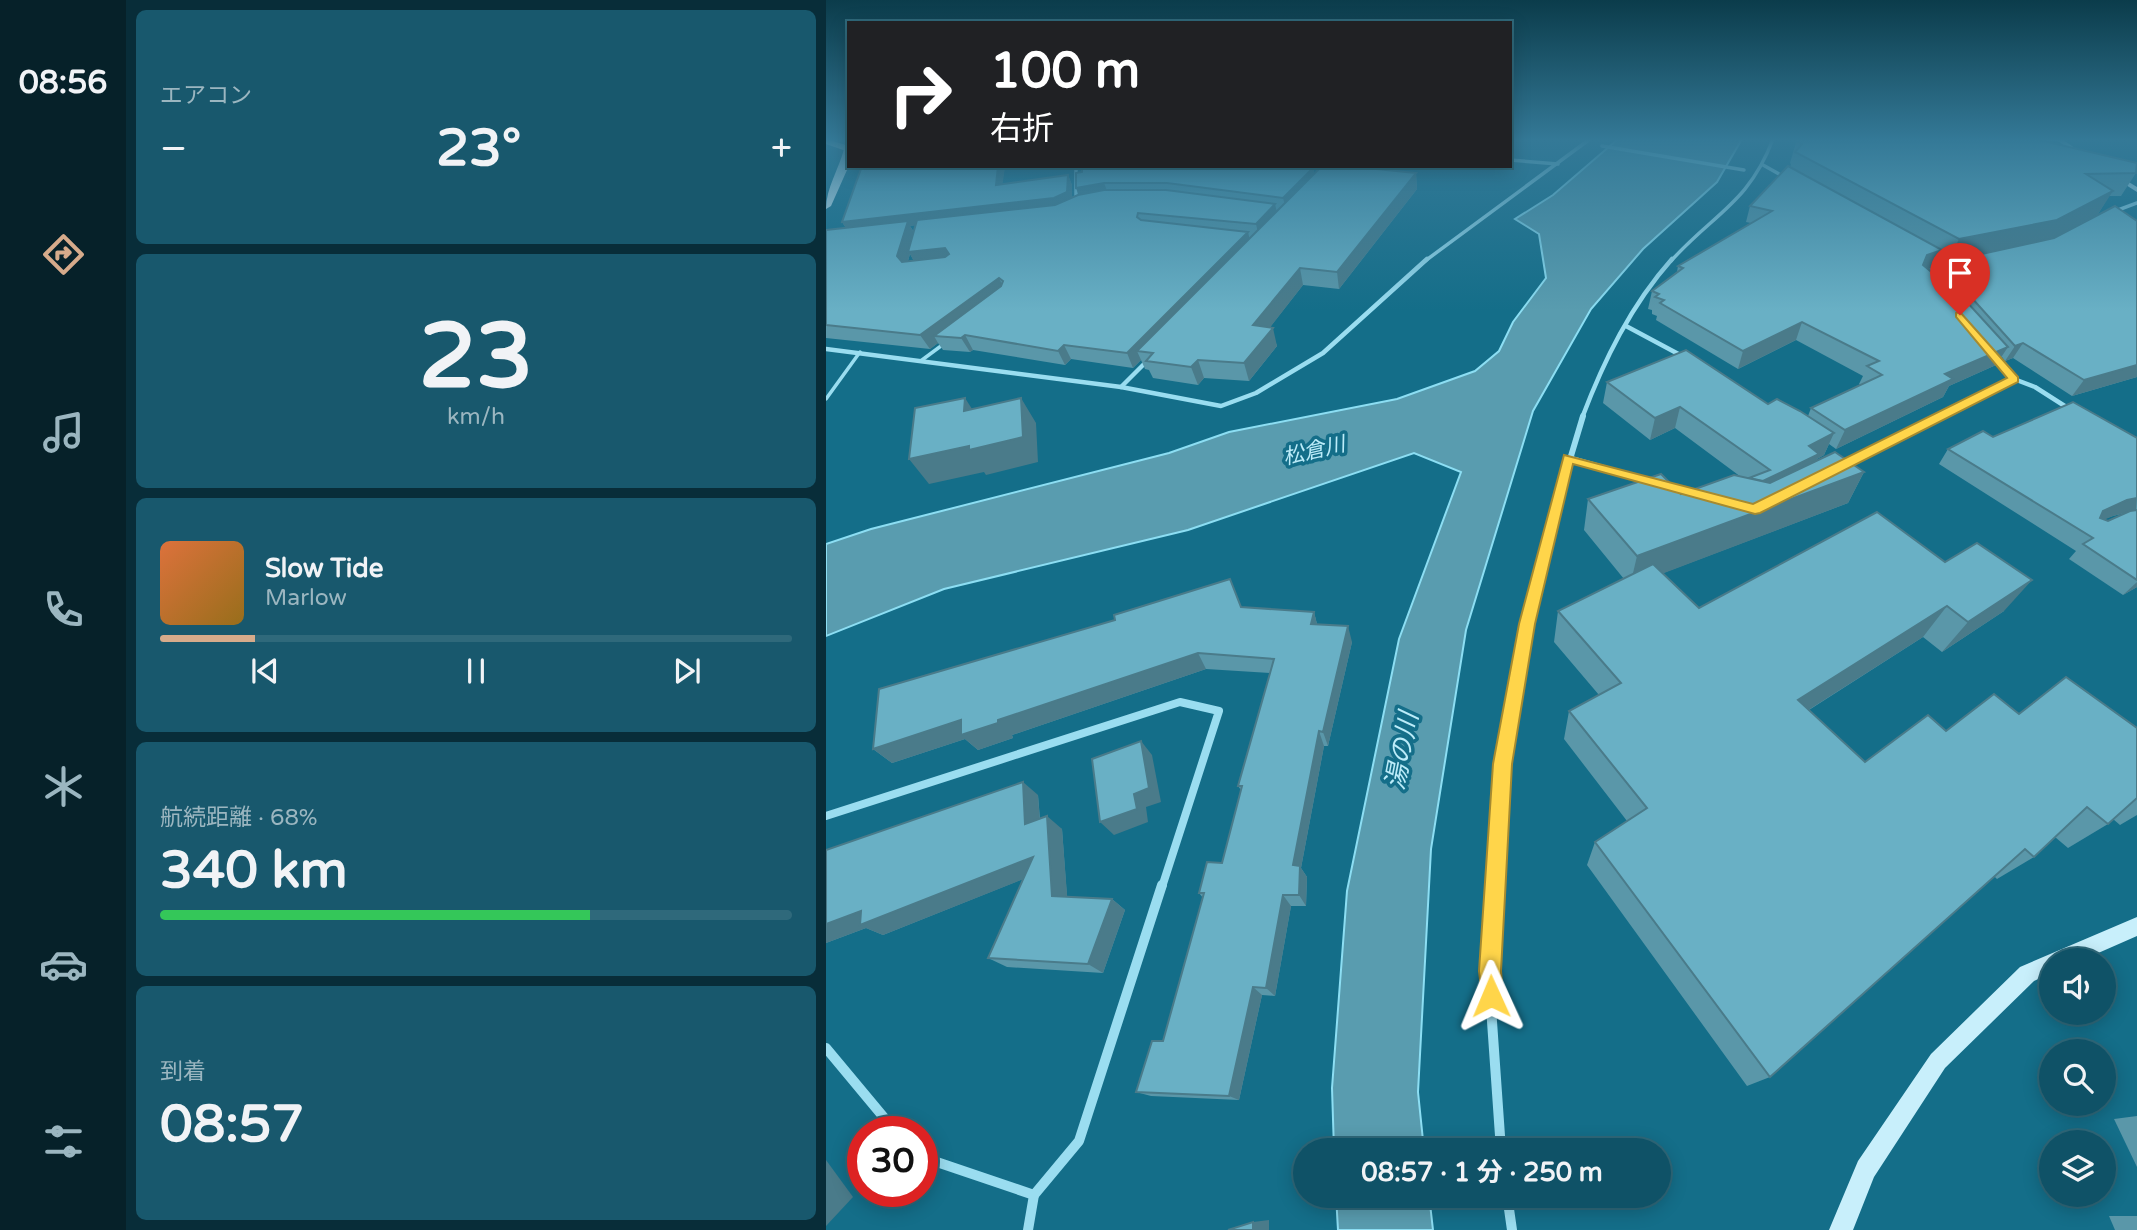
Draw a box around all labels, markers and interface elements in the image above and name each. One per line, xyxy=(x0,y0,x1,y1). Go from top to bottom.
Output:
text: 100 m xyxy=(990,42,1140,101)
icon: right xyxy=(875,49,966,140)
text: 08:56 xyxy=(19,64,107,102)
text: エアコン xyxy=(160,82,252,110)
text: 右折 xyxy=(990,110,1054,148)
text: 23° xyxy=(436,117,521,180)
text: − xyxy=(160,126,187,172)
text: + xyxy=(771,126,792,172)
icon: directions xyxy=(39,230,88,279)
pin xyxy=(1930,243,1990,315)
icon: arrive xyxy=(1941,254,1979,292)
text: 23 xyxy=(419,302,533,412)
text: km/h xyxy=(447,403,505,431)
icon: music xyxy=(39,408,88,457)
water label: 松倉川 xyxy=(1280,431,1349,470)
text: Slow Tide xyxy=(265,553,383,584)
text: Marlow xyxy=(265,584,347,612)
icon: phone xyxy=(39,585,88,634)
icon: previous xyxy=(246,652,284,690)
icon: pause xyxy=(457,652,495,690)
icon: next xyxy=(668,652,706,690)
water label: 湯の川 xyxy=(1379,707,1425,792)
icon: climate xyxy=(39,762,88,811)
text: 航続距離 · 68% xyxy=(160,804,318,832)
text: 340 km xyxy=(160,839,348,902)
icon: car xyxy=(39,940,88,989)
map controls xyxy=(2039,948,2116,1207)
button: sound xyxy=(2039,948,2116,1025)
position arrow xyxy=(1454,959,1528,1033)
button: search xyxy=(2039,1039,2116,1116)
text: 到着 xyxy=(160,1058,206,1086)
text: 08:57 xyxy=(160,1093,304,1156)
speed limit sign: 30 xyxy=(847,1116,938,1207)
icon: filters xyxy=(39,1117,88,1166)
button: layers xyxy=(2039,1130,2116,1207)
text: 08:57 · 1 分 · 250 m xyxy=(1361,1157,1603,1188)

